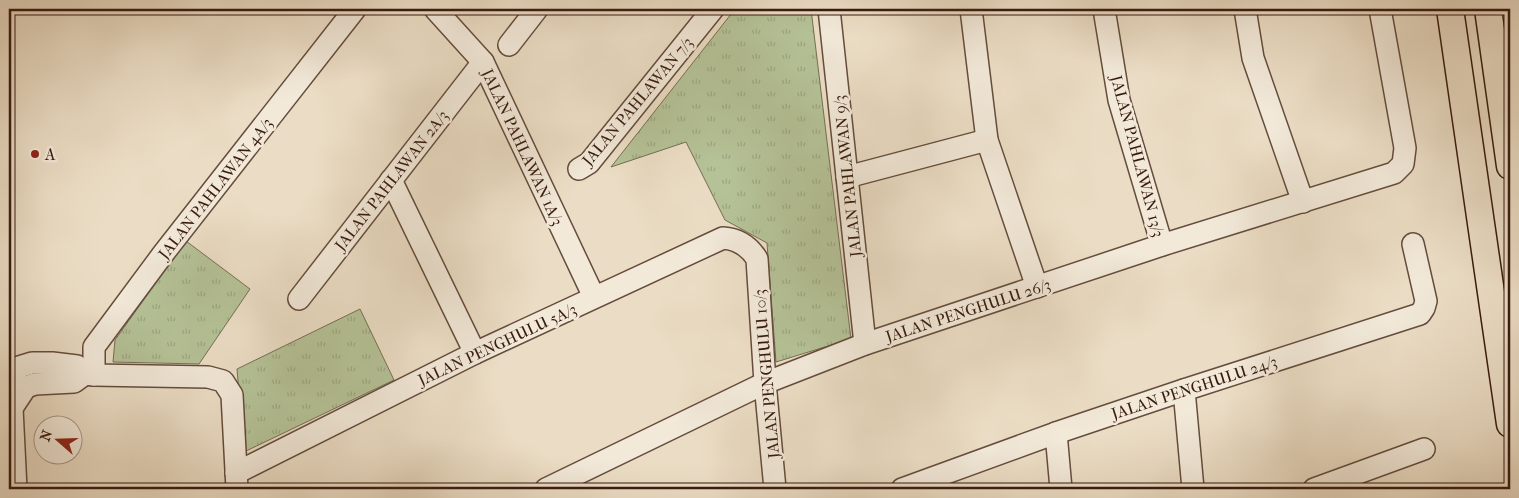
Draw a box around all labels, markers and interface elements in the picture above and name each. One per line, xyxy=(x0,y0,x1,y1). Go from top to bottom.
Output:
street label: JALAN PAHLAWAN 7/3 xyxy=(577,33,697,171)
street label: JALAN PAHLAWAN 1A/3 xyxy=(477,64,567,229)
street label: JALAN PAHLAWAN 13/3 xyxy=(1106,71,1168,239)
street label: JALAN PAHLAWAN 9/3 xyxy=(830,94,866,260)
street label: JALAN PAHLAWAN 2A/3 xyxy=(329,106,452,256)
street label: JALAN PAHLAWAN 4A/3 xyxy=(153,114,277,264)
place label: A xyxy=(44,145,56,164)
marker: A xyxy=(29,148,41,160)
street label: JALAN PENGHULU 26/3 xyxy=(881,275,1053,347)
street label: JALAN PENGHULU 10/3 xyxy=(750,288,784,461)
street label: JALAN PENGHULU 5A/3 xyxy=(413,299,580,390)
street label: JALAN PENGHULU 24/3 xyxy=(1107,352,1279,424)
north arrow xyxy=(32,416,82,466)
text: N xyxy=(36,427,56,444)

